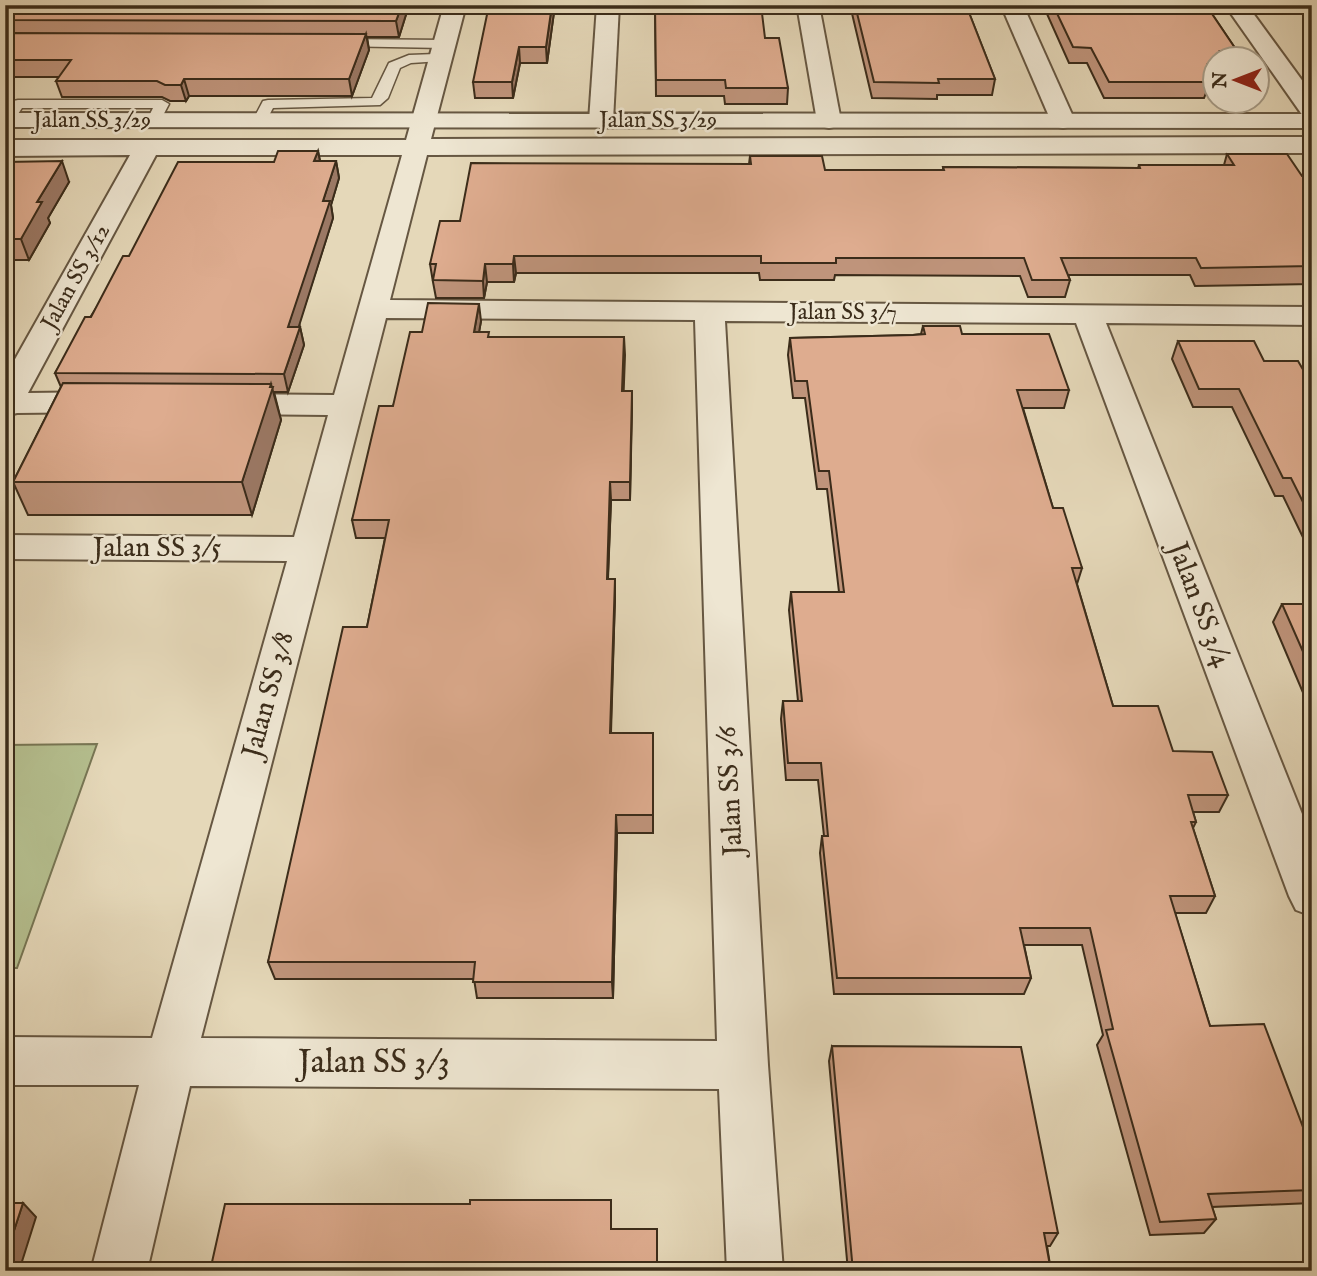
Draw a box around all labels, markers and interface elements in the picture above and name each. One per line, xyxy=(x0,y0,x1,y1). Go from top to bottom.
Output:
north arrow xyxy=(1202,46,1272,116)
text: N xyxy=(1209,71,1233,89)
street label: Jalan SS 3/29 xyxy=(30,106,151,135)
street label: Jalan SS 3/29 xyxy=(596,106,717,135)
street label: Jalan SS 3/12 xyxy=(34,219,117,338)
street label: Jalan SS 3/7 xyxy=(786,298,897,327)
street label: Jalan SS 3/5 xyxy=(90,531,221,566)
street label: Jalan SS 3/4 xyxy=(1158,535,1239,673)
street label: Jalan SS 3/8 xyxy=(235,628,303,765)
street label: Jalan SS 3/6 xyxy=(710,724,752,860)
street label: Jalan SS 3/3 xyxy=(294,1042,450,1084)

